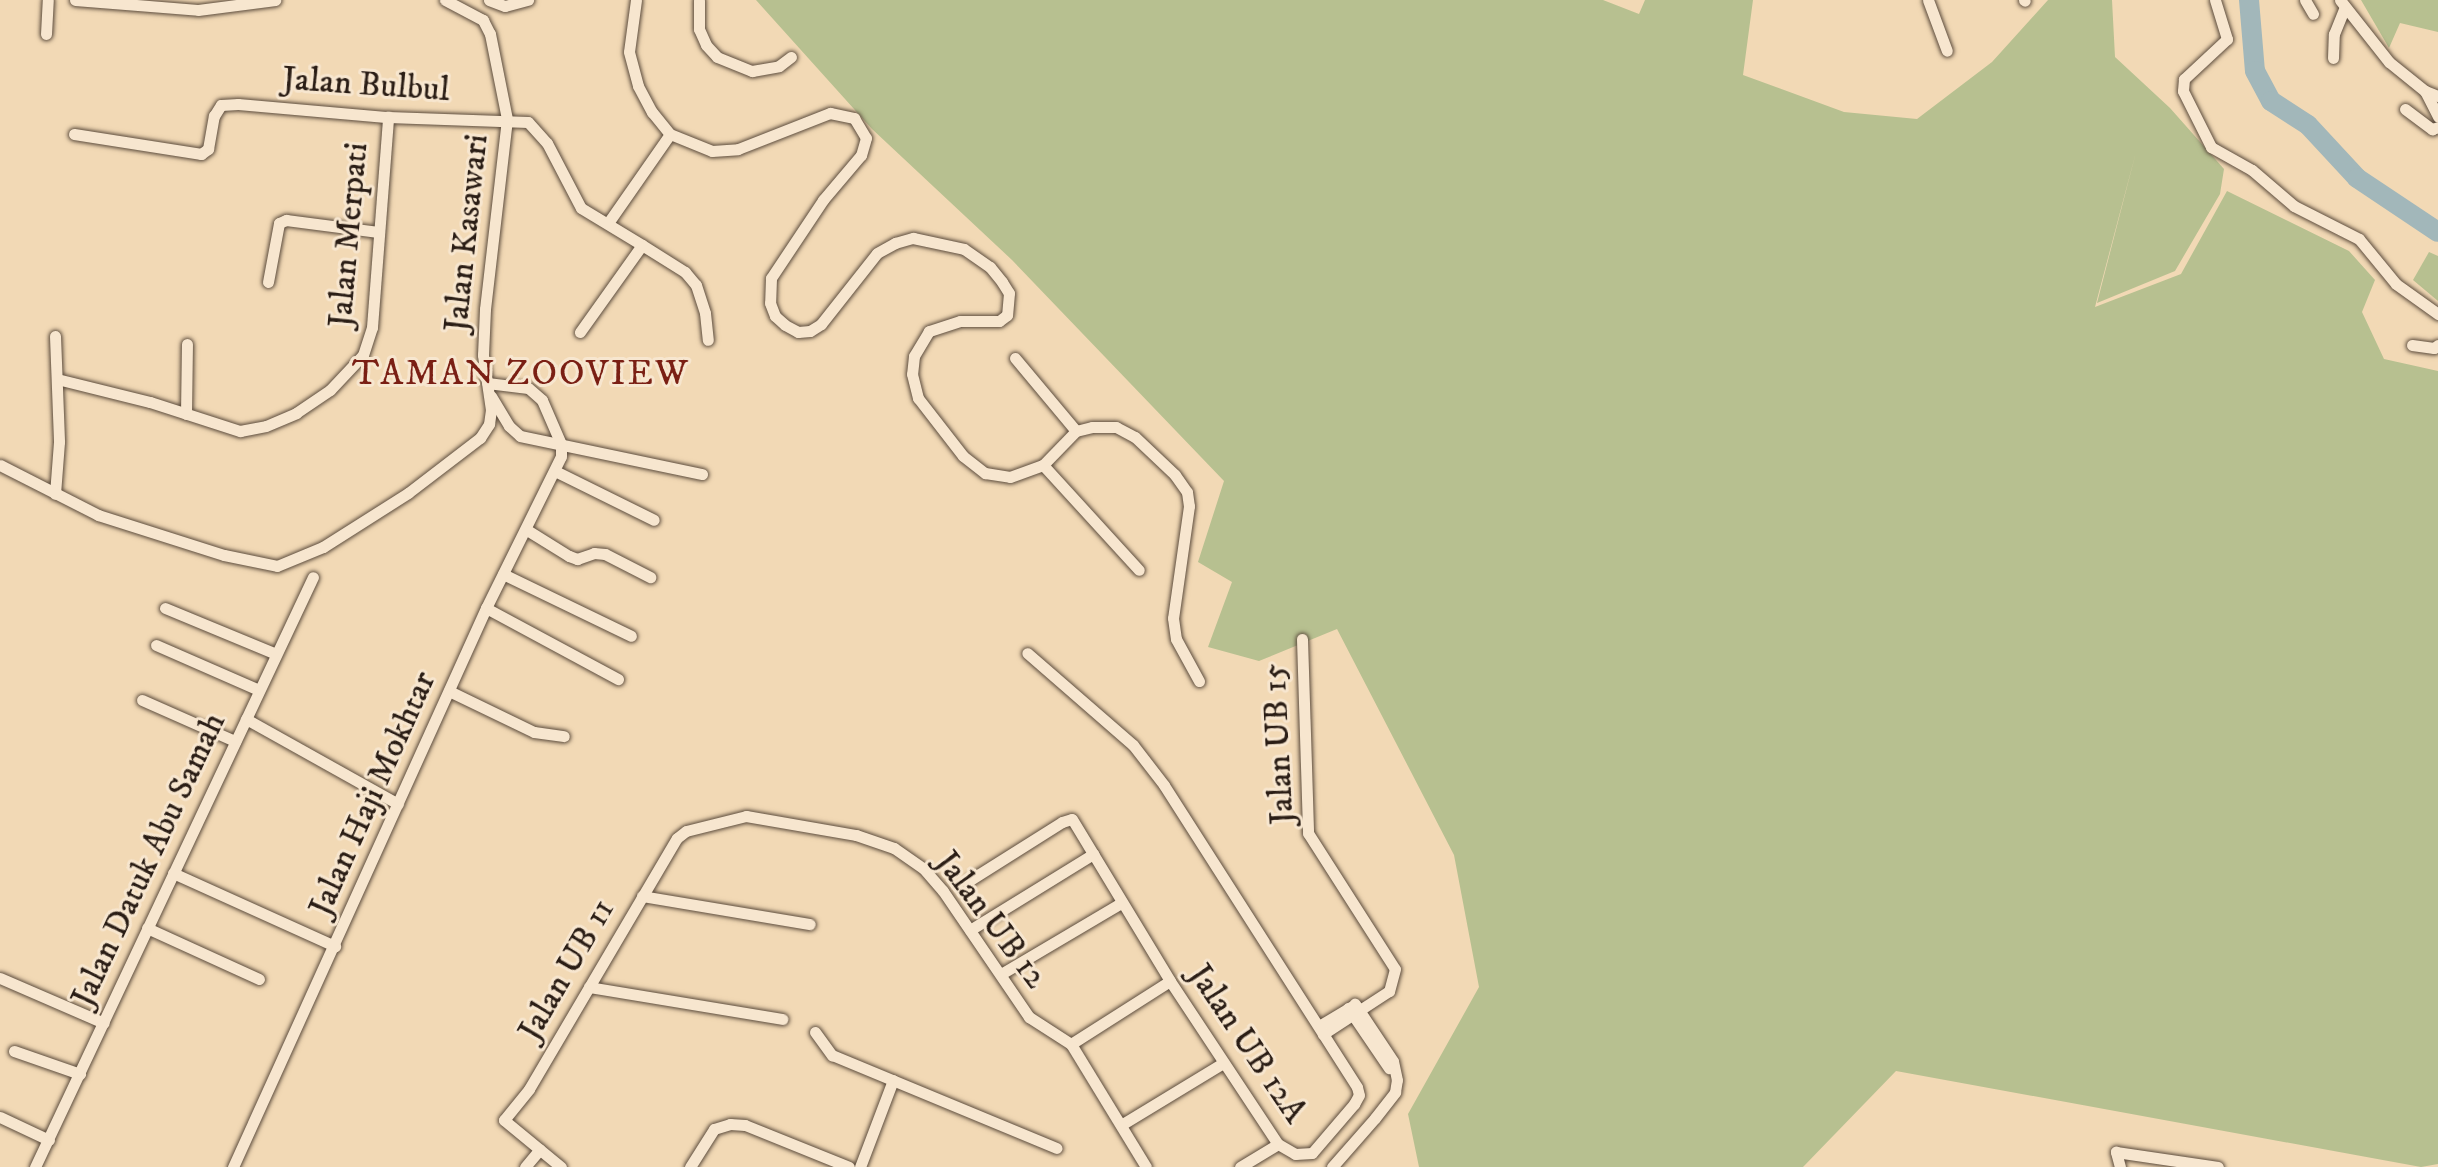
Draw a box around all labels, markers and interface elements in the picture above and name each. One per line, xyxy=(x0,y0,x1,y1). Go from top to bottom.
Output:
street label: Jalan Bulbul xyxy=(281,59,451,111)
street label: Jalan Kasawari xyxy=(436,132,498,334)
street label: Jalan Merpati xyxy=(321,141,377,329)
district label: TAMAN ZOOVIEW xyxy=(352,352,690,396)
street label: Jalan UB 15 xyxy=(1254,662,1304,826)
street label: Jalan Haji Mokhtar xyxy=(301,665,445,923)
street label: Jalan Datuk Abu Samah xyxy=(63,707,235,1013)
street label: Jalan UB 12 xyxy=(926,843,1056,997)
street label: Jalan UB 11 xyxy=(510,892,624,1048)
street label: Jalan UB 12A xyxy=(1179,957,1315,1131)

